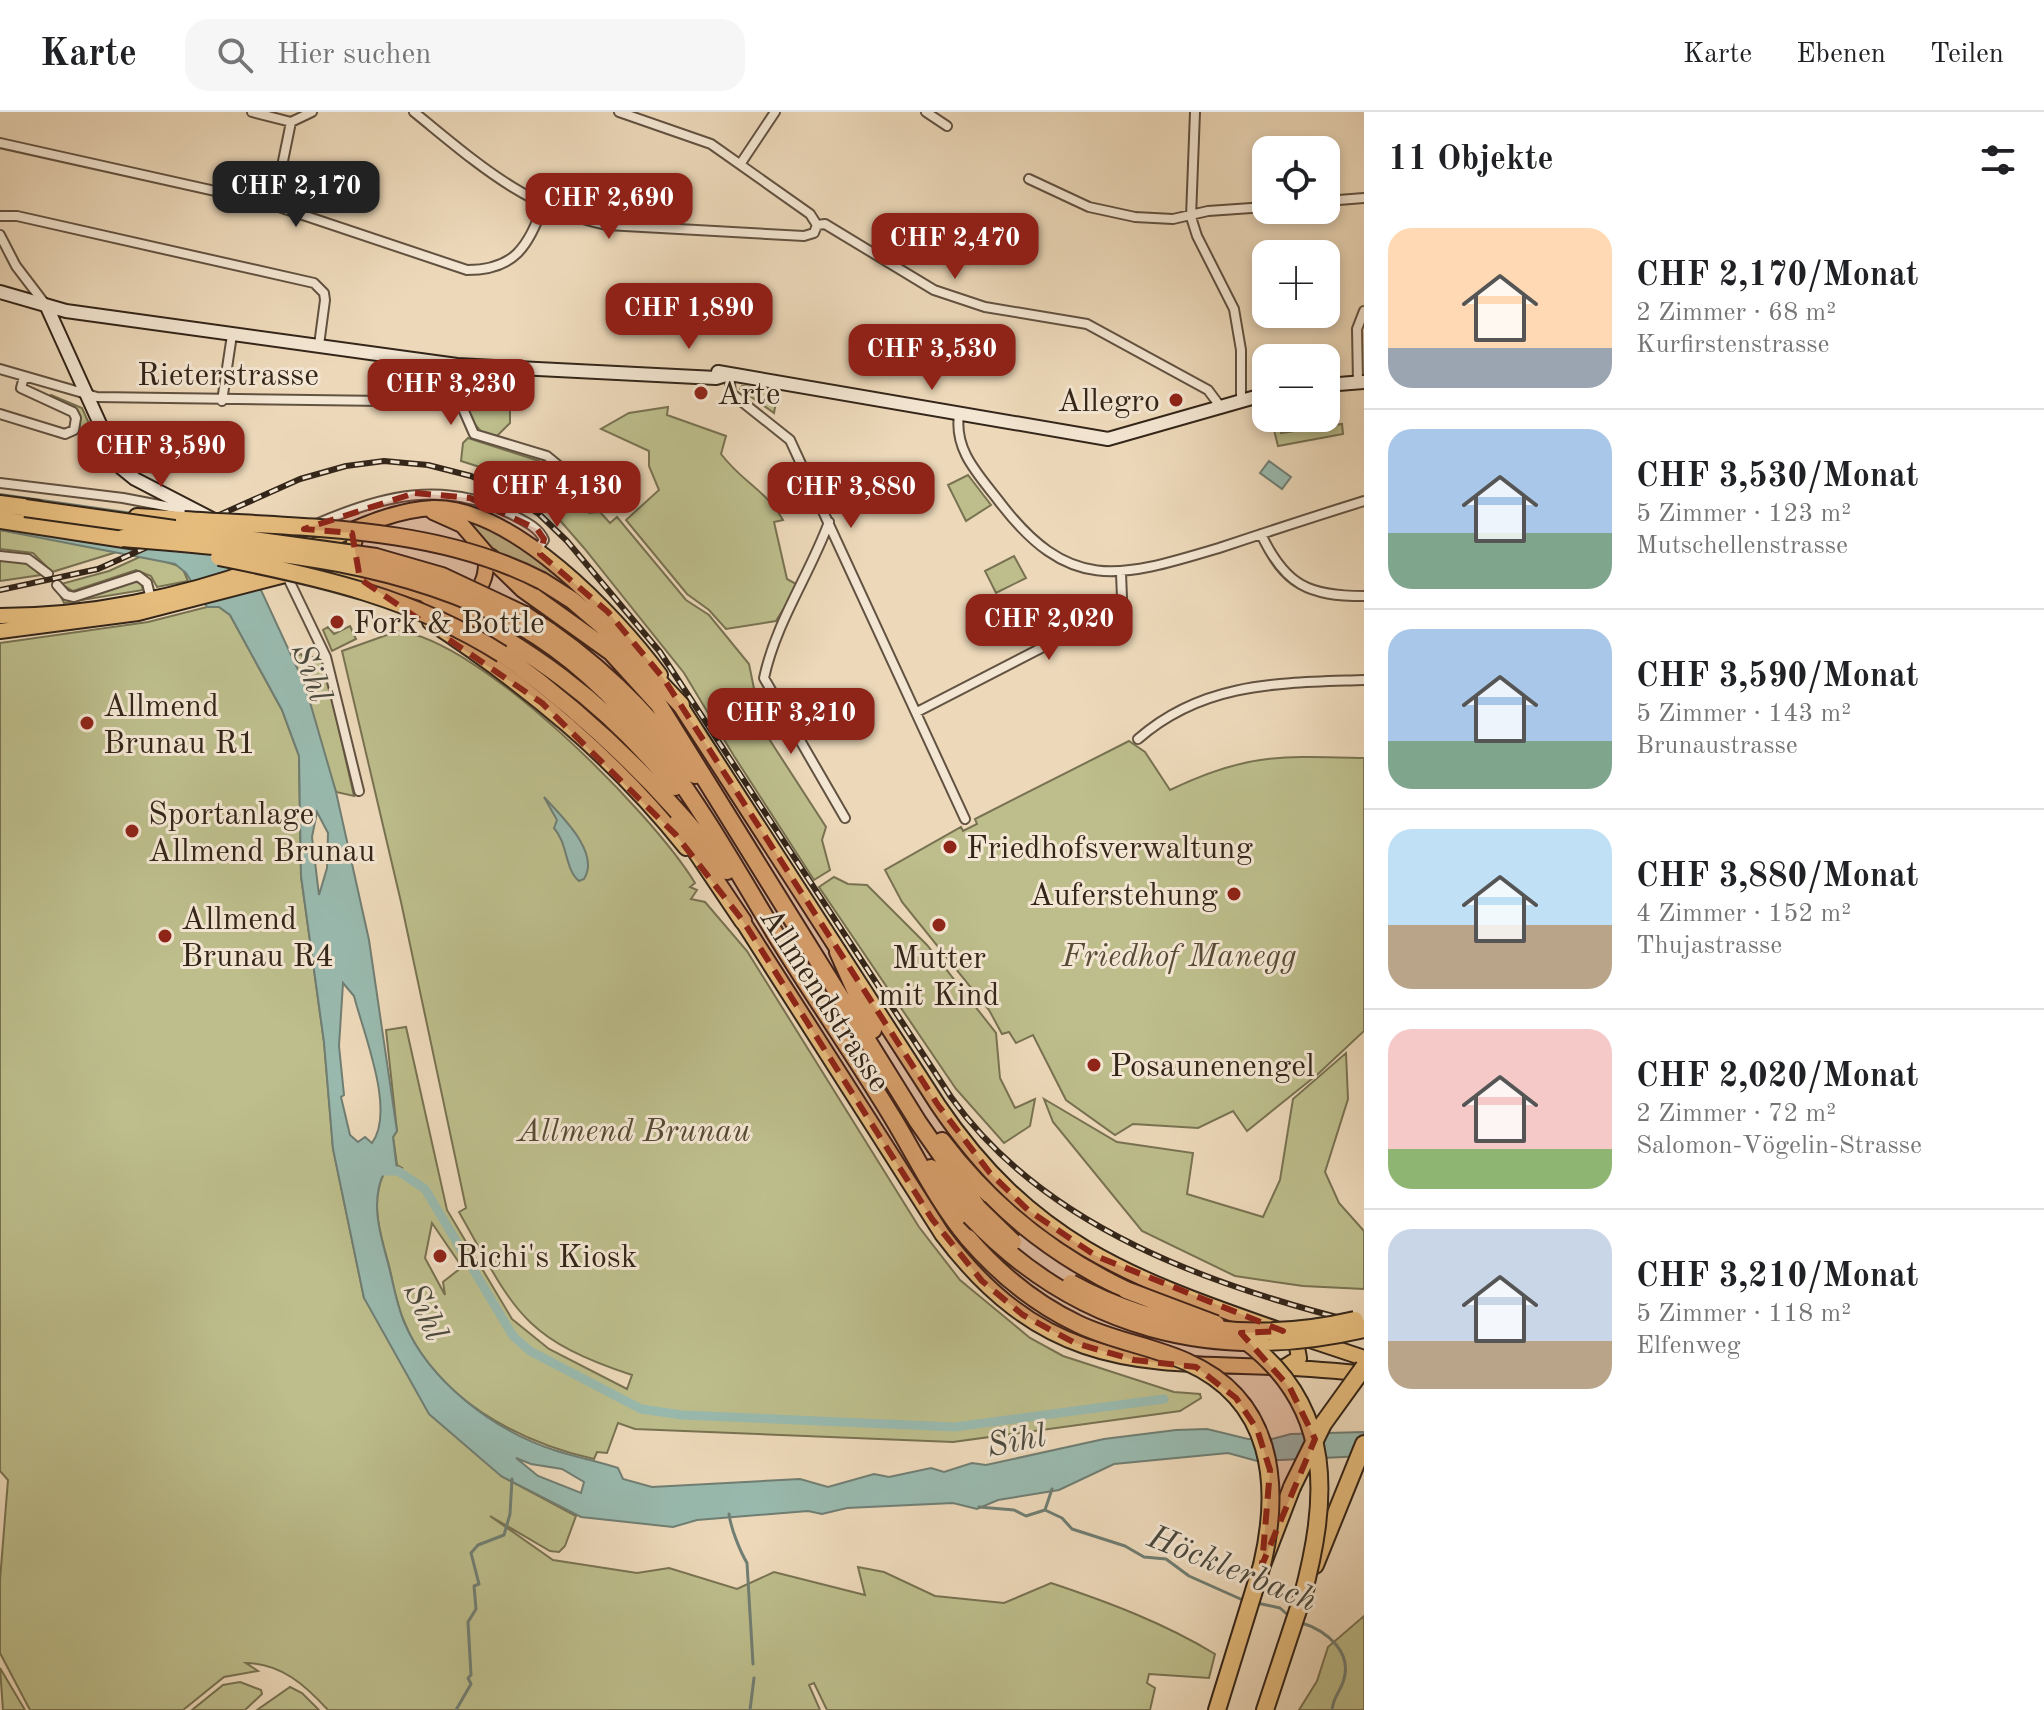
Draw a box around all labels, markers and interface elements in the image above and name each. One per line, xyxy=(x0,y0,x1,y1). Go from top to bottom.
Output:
search box xyxy=(185,19,745,91)
icon: search xyxy=(213,33,257,77)
text: Karte xyxy=(40,36,137,74)
text: Hier suchen xyxy=(277,40,432,70)
text: Karte xyxy=(1683,41,1752,69)
text: Ebenen xyxy=(1796,41,1886,69)
text: Teilen xyxy=(1930,41,2004,69)
map controls xyxy=(1252,136,1340,432)
button: locate xyxy=(1252,136,1340,224)
icon: filters xyxy=(1976,138,2020,182)
text: 11 Objekte xyxy=(1388,143,1554,177)
pin: CHF 2,170 xyxy=(204,161,388,229)
pin: CHF 2,690 xyxy=(517,173,701,241)
text: CHF 2,170 xyxy=(231,174,361,200)
text: CHF 2,690 xyxy=(544,186,674,212)
pin: CHF 2,470 xyxy=(863,213,1047,281)
text: CHF 2,470 xyxy=(890,226,1020,252)
button: + xyxy=(1252,240,1340,328)
text: CHF 2,170/Monat xyxy=(1636,259,1918,293)
icon: home xyxy=(1452,260,1548,356)
pin: CHF 1,890 xyxy=(597,283,781,351)
text: CHF 1,890 xyxy=(624,296,754,322)
text: 2 Zimmer · 68 m² xyxy=(1636,300,1836,326)
pin: CHF 3,530 xyxy=(840,324,1024,392)
text: Kurfirstenstrasse xyxy=(1636,332,1829,358)
text: CHF 3,530 xyxy=(867,337,997,363)
button: − xyxy=(1252,344,1340,432)
pin: CHF 3,230 xyxy=(359,359,543,427)
street label: Rieterstrasse xyxy=(137,361,319,393)
text: CHF 3,230 xyxy=(386,372,516,398)
place label: Arte xyxy=(717,380,781,412)
marker: Arte xyxy=(692,384,710,402)
place label: Allegro xyxy=(1057,387,1160,419)
marker: Allegro xyxy=(1167,391,1185,409)
pin: CHF 3,590 xyxy=(69,421,253,489)
text: CHF 3,590 xyxy=(96,434,226,460)
text: CHF 3,530/Monat xyxy=(1636,460,1918,494)
pin: CHF 4,130 xyxy=(465,461,649,529)
icon: home xyxy=(1452,461,1548,557)
pin: CHF 3,880 xyxy=(759,462,943,530)
text: CHF 4,130 xyxy=(492,474,622,500)
text: CHF 3,880 xyxy=(786,475,916,501)
text: 5 Zimmer · 123 m² xyxy=(1636,501,1851,527)
text: Mutschellenstrasse xyxy=(1636,533,1848,559)
pin: CHF 2,020 xyxy=(957,594,1141,662)
text: CHF 2,020 xyxy=(984,607,1114,633)
place label: Fork & Bottle xyxy=(353,609,545,641)
marker: Fork & Bottle xyxy=(328,613,346,631)
water label: Sihl xyxy=(284,639,336,707)
text: CHF 3,590/Monat xyxy=(1636,660,1918,694)
icon: home xyxy=(1452,661,1548,757)
pin: CHF 3,210 xyxy=(699,688,883,756)
place label: Allmend Brunau R1 xyxy=(103,692,256,761)
text: CHF 3,210 xyxy=(726,701,856,727)
text: 5 Zimmer · 143 m² xyxy=(1636,701,1851,727)
marker: Allmend Brunau R1 xyxy=(78,714,96,732)
text: Brunaustrasse xyxy=(1636,733,1798,759)
place label: Sportanlage Allmend Brunau xyxy=(148,800,375,869)
marker: Sportanlage Allmend Brunau xyxy=(123,822,141,840)
place label: Friedhofsverwaltung xyxy=(966,834,1253,866)
marker: Friedhofsverwaltung xyxy=(941,838,959,856)
text: CHF 3,880/Monat xyxy=(1636,860,1918,894)
icon: home xyxy=(1452,861,1548,957)
place label: Auferstehung xyxy=(1029,881,1218,913)
marker: Auferstehung xyxy=(1225,885,1243,903)
text: 4 Zimmer · 152 m² xyxy=(1636,901,1851,927)
street label: Allmendstrasse xyxy=(752,903,895,1098)
place label: Allmend Brunau R4 xyxy=(181,905,334,974)
marker: Mutter mit Kind xyxy=(930,916,948,934)
marker: Allmend Brunau R4 xyxy=(156,927,174,945)
text: Thujastrasse xyxy=(1636,933,1782,959)
park label: Friedhof Manegg xyxy=(1061,942,1296,974)
place label: Mutter mit Kind xyxy=(878,944,1000,1013)
place label: Posaunenengel xyxy=(1110,1052,1315,1084)
marker: Posaunenengel xyxy=(1085,1056,1103,1074)
text: CHF 2,020/Monat xyxy=(1636,1060,1918,1094)
icon: home xyxy=(1452,1061,1548,1157)
text: 2 Zimmer · 72 m² xyxy=(1636,1101,1836,1127)
park label: Allmend Brunau xyxy=(516,1117,750,1149)
text: Salomon-Vögelin-Strasse xyxy=(1636,1133,1922,1159)
place label: Richi's Kiosk xyxy=(456,1243,637,1275)
marker: Richi's Kiosk xyxy=(431,1247,449,1265)
text: CHF 3,210/Monat xyxy=(1636,1260,1918,1294)
icon: home xyxy=(1452,1261,1548,1357)
water label: Sihl xyxy=(396,1278,452,1347)
text: 5 Zimmer · 118 m² xyxy=(1636,1301,1851,1327)
text: Elfenweg xyxy=(1636,1333,1740,1359)
water label: Sihl xyxy=(984,1420,1049,1464)
water label: Höcklerbach xyxy=(1142,1520,1321,1619)

